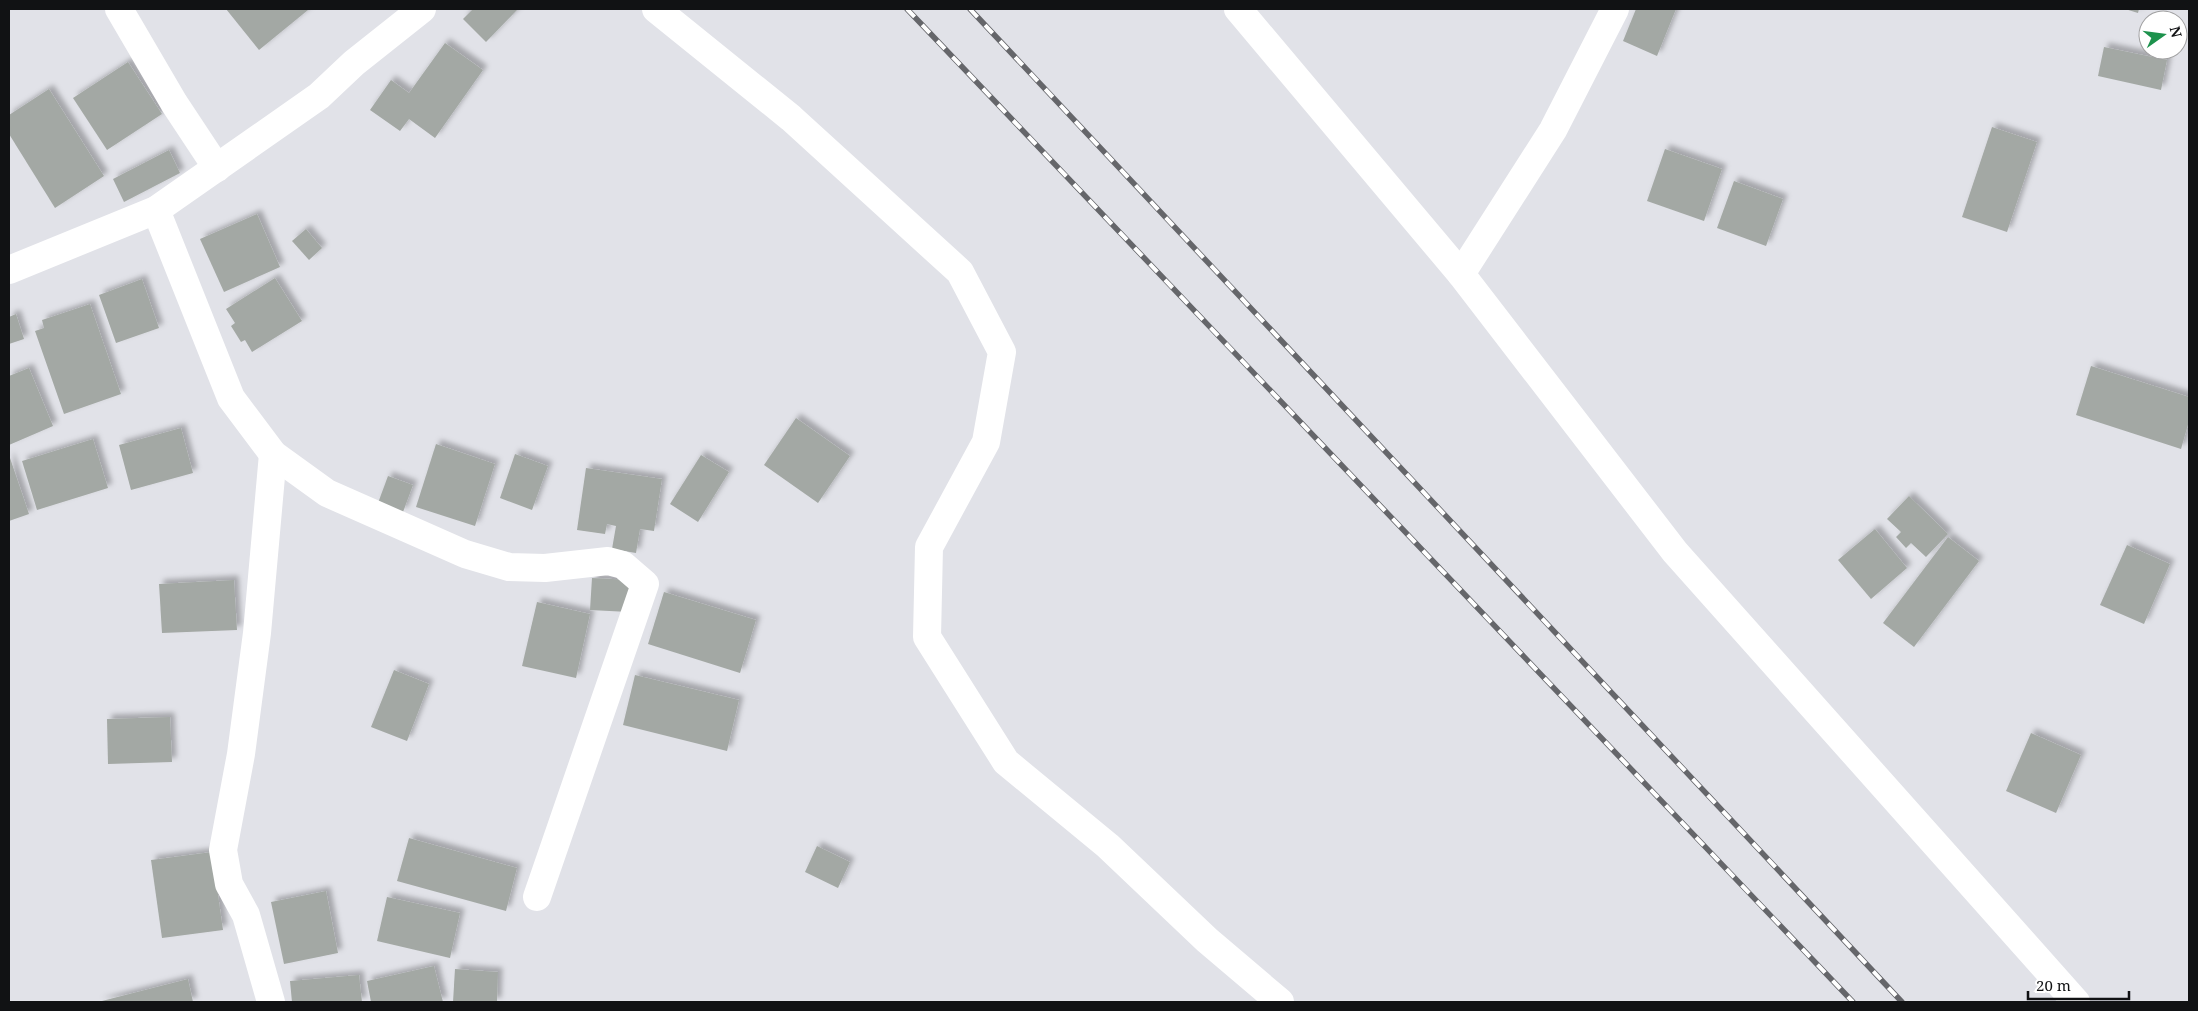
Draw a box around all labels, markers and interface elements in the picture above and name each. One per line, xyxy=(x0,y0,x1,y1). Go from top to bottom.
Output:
north arrow xyxy=(2138,10,2188,60)
text: N xyxy=(2166,24,2187,39)
scale bar xyxy=(2028,968,2129,1000)
text: 20 m xyxy=(2036,975,2071,995)

